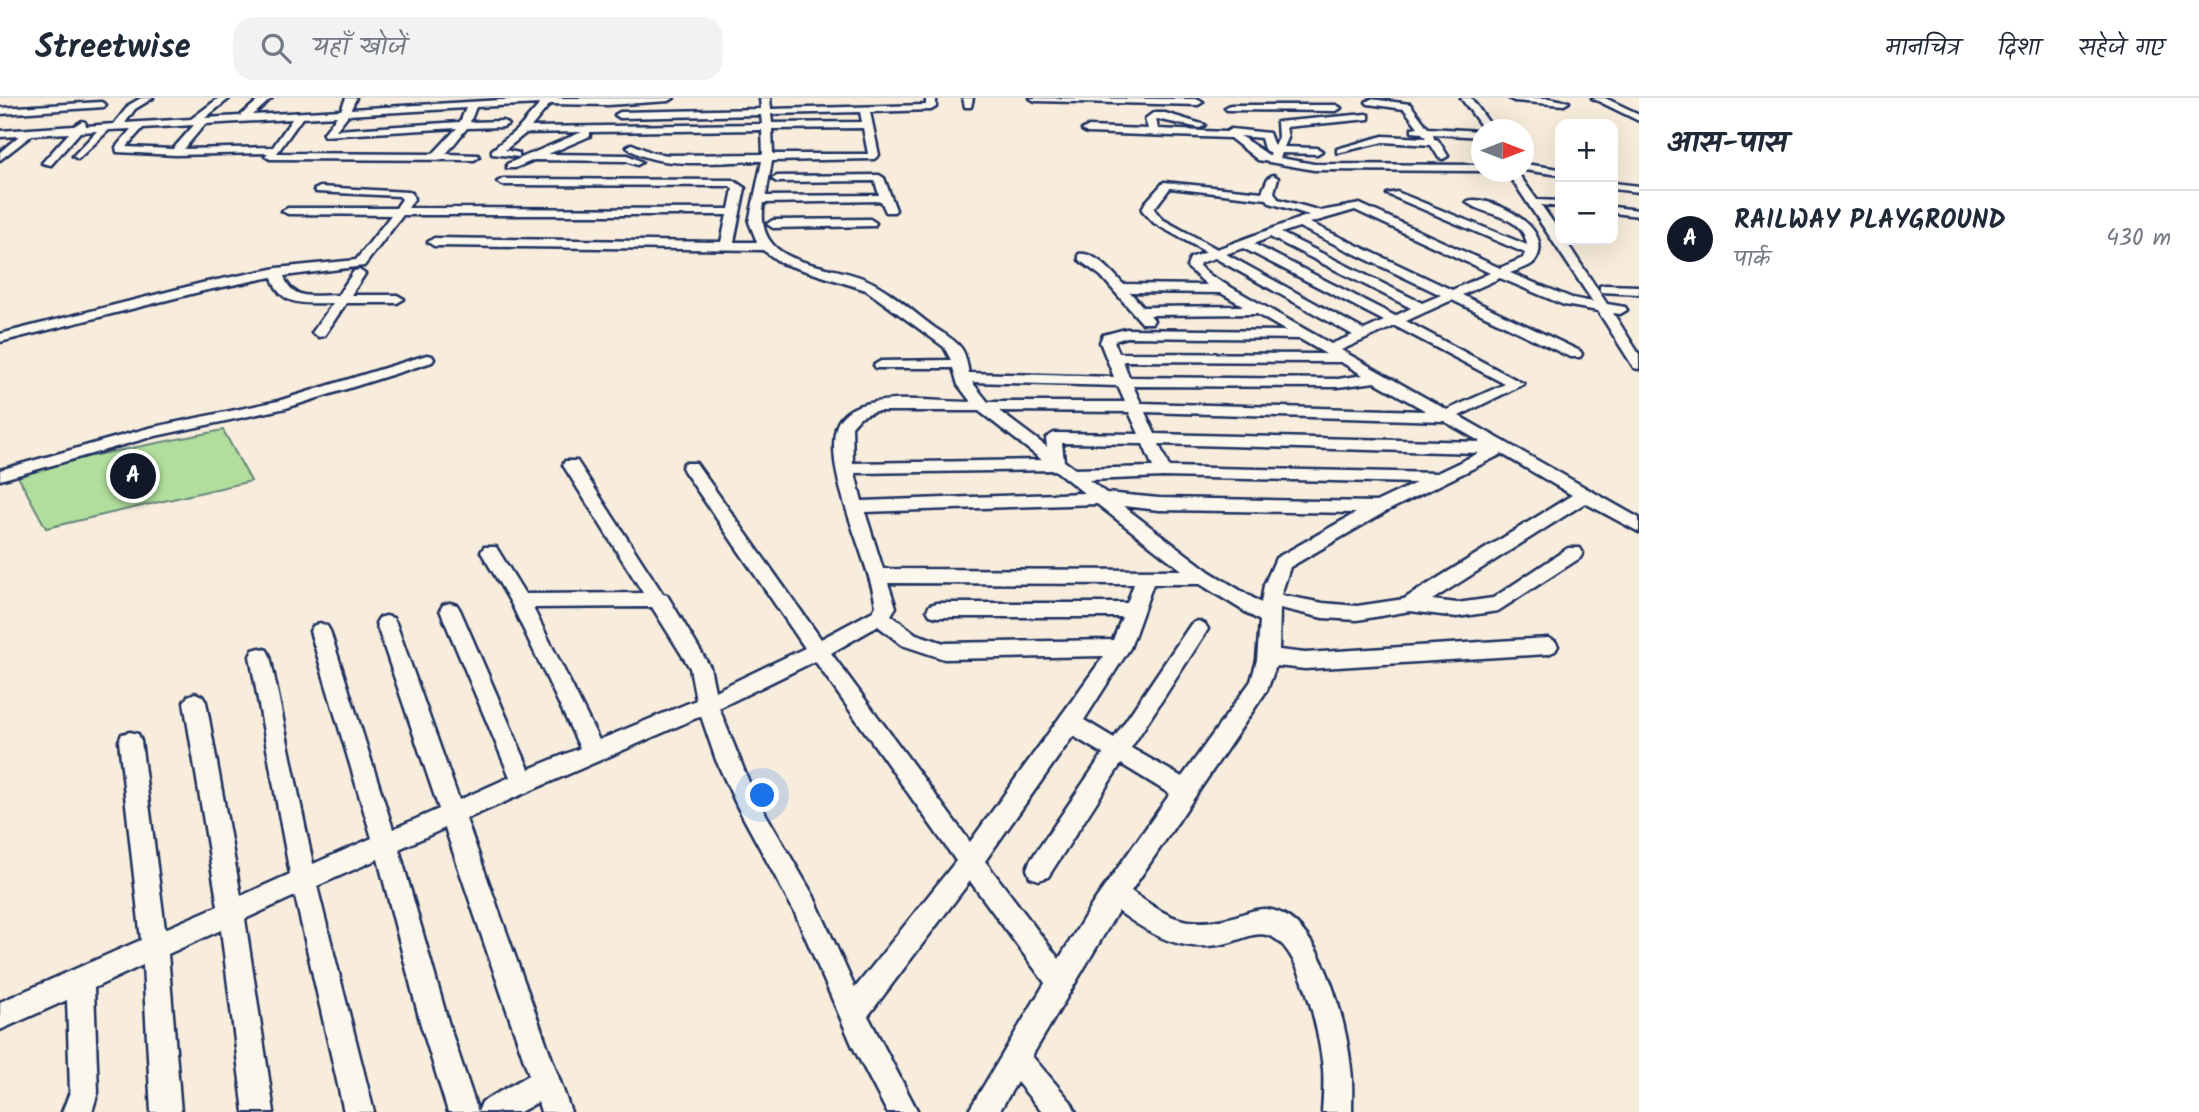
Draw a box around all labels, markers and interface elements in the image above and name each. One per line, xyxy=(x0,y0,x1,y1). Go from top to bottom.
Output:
search box xyxy=(233,17,723,80)
text: Streetwise xyxy=(35,22,191,75)
text: यहाँ खोजें xyxy=(313,27,406,69)
icon: search xyxy=(257,29,295,67)
text: मानचित्र xyxy=(1885,29,1960,68)
text: दिशा xyxy=(1998,29,2040,68)
text: सहेजे गए xyxy=(2078,29,2164,68)
north arrow xyxy=(1471,119,1534,182)
map controls xyxy=(1555,119,1618,245)
button: + xyxy=(1555,119,1618,182)
text: आस-पास xyxy=(1667,120,1788,168)
button: − xyxy=(1555,182,1618,245)
text: RAILWAY PLAYGROUND xyxy=(1734,200,2006,242)
text: A xyxy=(1683,221,1697,257)
text: 430 m xyxy=(2106,221,2171,257)
text: पार्क xyxy=(1734,242,1770,278)
pin: A xyxy=(110,450,156,502)
your location xyxy=(745,778,779,812)

